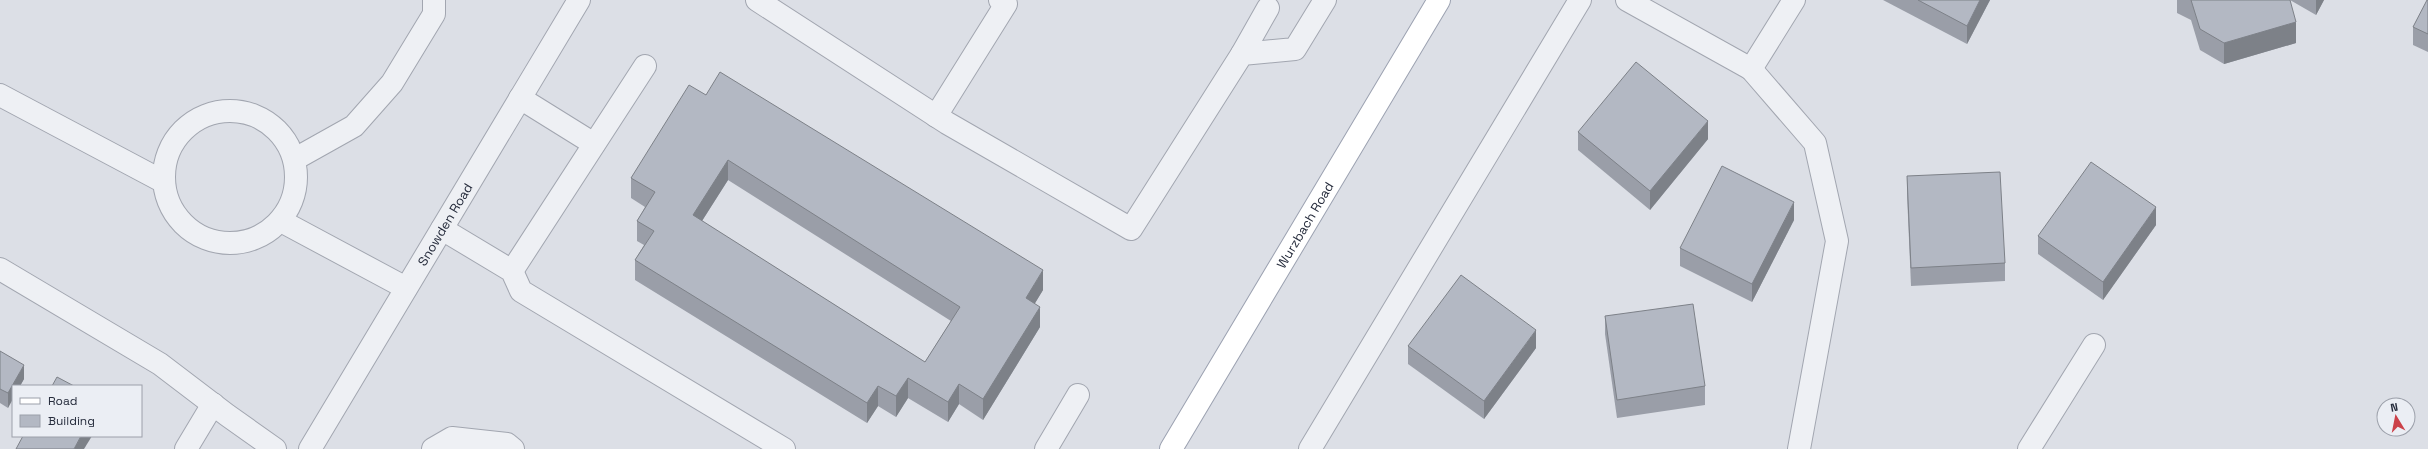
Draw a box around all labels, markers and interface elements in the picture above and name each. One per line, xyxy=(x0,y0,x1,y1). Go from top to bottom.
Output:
street label: Wurzbach Road xyxy=(1273,179,1338,271)
street label: Snowden Road xyxy=(414,180,476,269)
legend xyxy=(12,385,142,437)
text: Road xyxy=(48,393,77,409)
north arrow xyxy=(2376,397,2416,437)
text: N xyxy=(2389,400,2399,415)
text: Building xyxy=(48,413,95,429)

